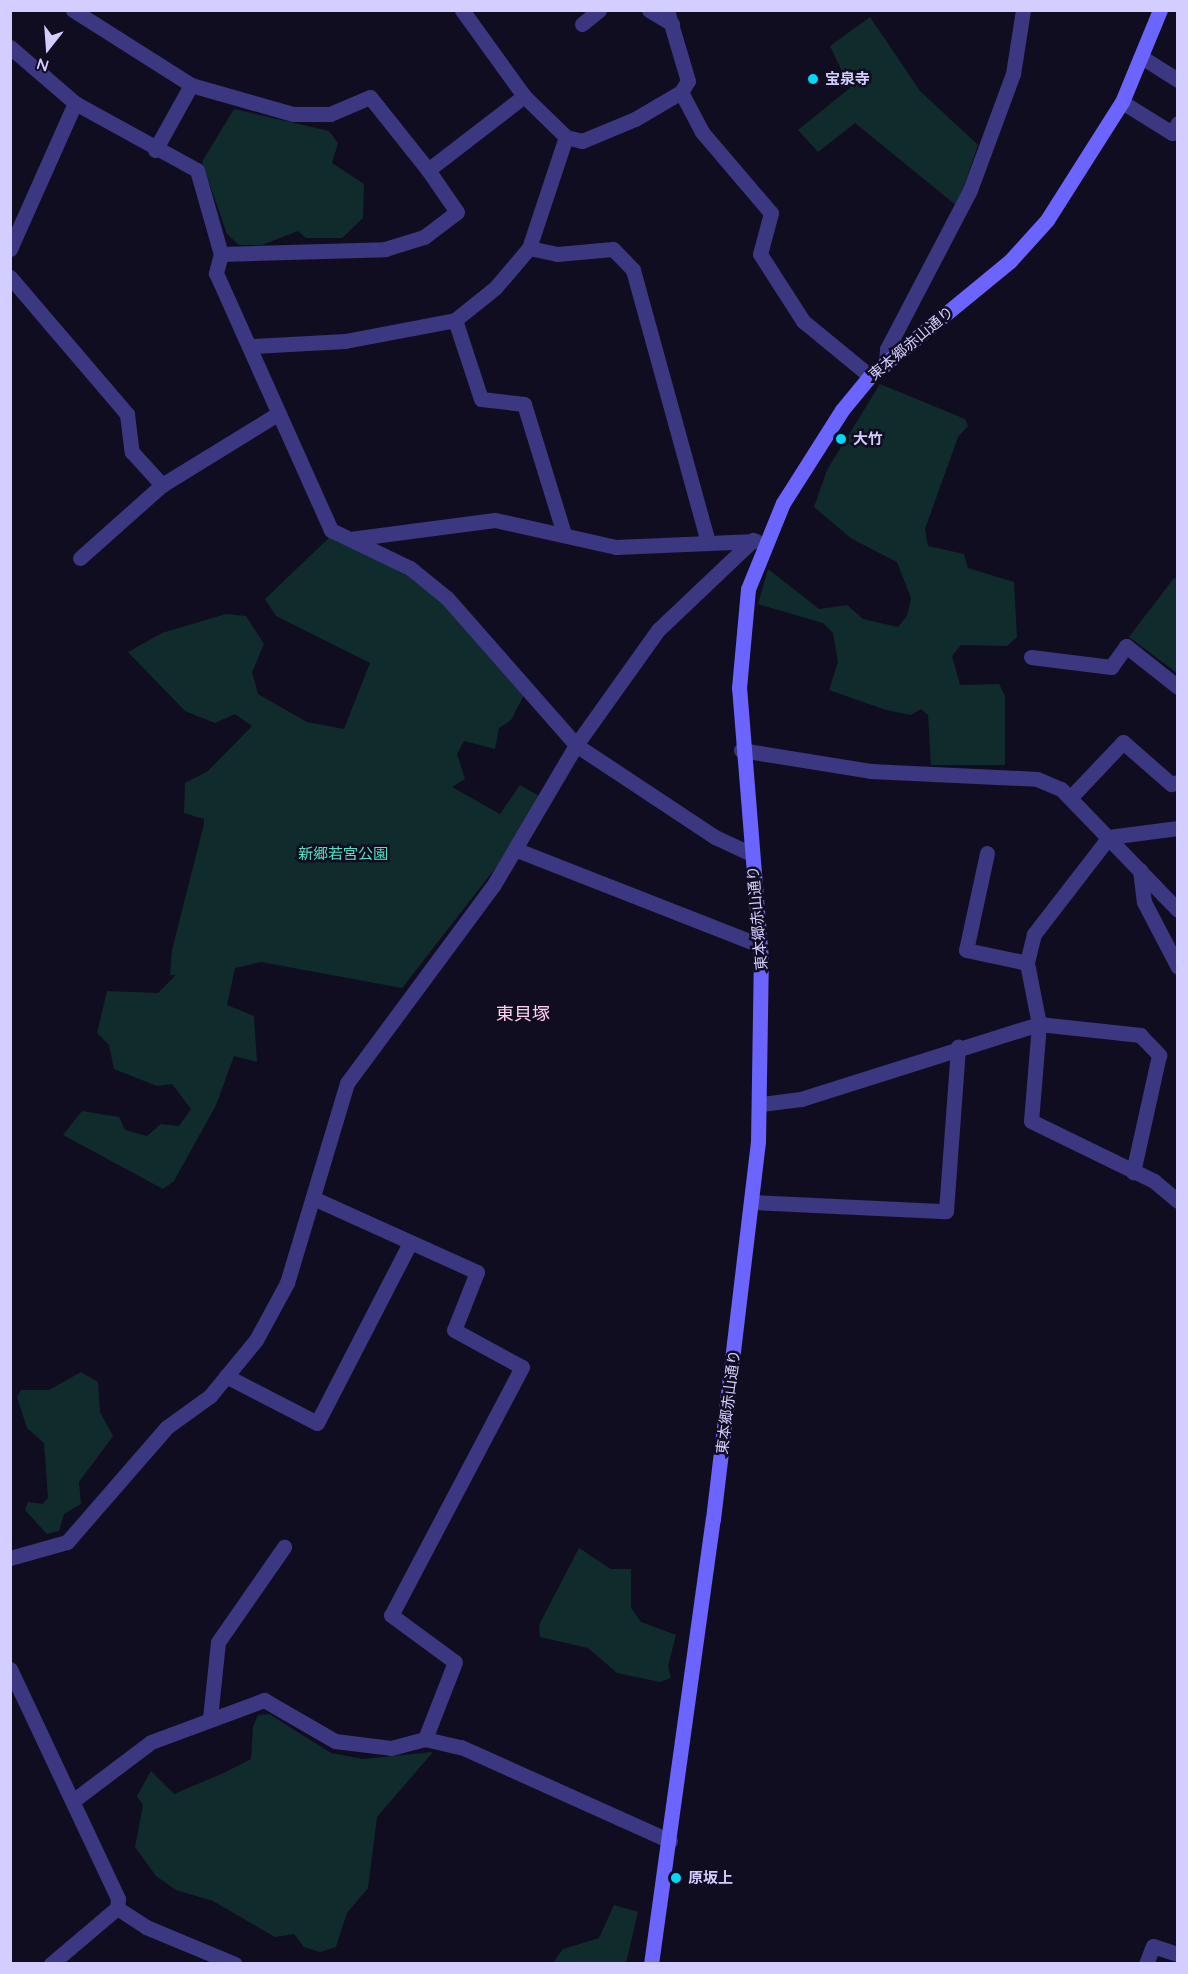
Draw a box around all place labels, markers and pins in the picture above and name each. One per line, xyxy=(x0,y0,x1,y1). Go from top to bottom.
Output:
place label: 宝泉寺 xyxy=(825,70,870,88)
marker: 宝泉寺 xyxy=(806,72,820,86)
place label: 大竹 xyxy=(853,430,883,448)
marker: 大竹 xyxy=(834,432,848,446)
place label: 原坂上 xyxy=(688,1869,733,1887)
marker: 原坂上 xyxy=(669,1871,683,1885)

